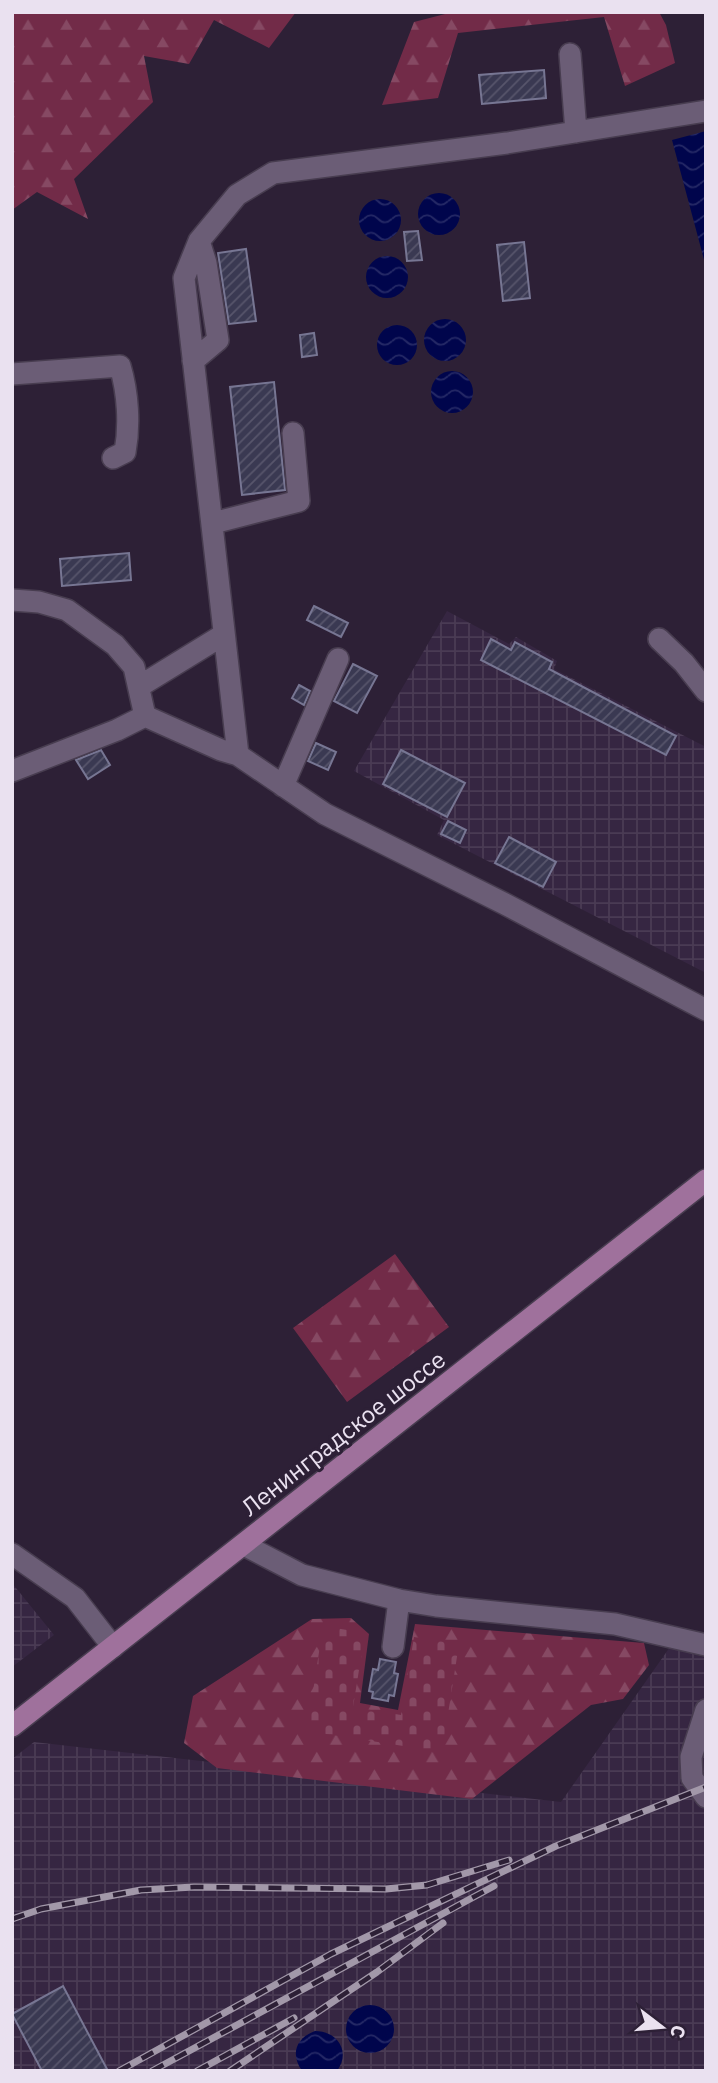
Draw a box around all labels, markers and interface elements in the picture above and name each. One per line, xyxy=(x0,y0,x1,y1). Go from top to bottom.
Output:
street label: Ленинградское шоссе xyxy=(234,1343,452,1523)
north arrow xyxy=(627,1992,697,2062)
text: С xyxy=(665,2022,692,2041)

